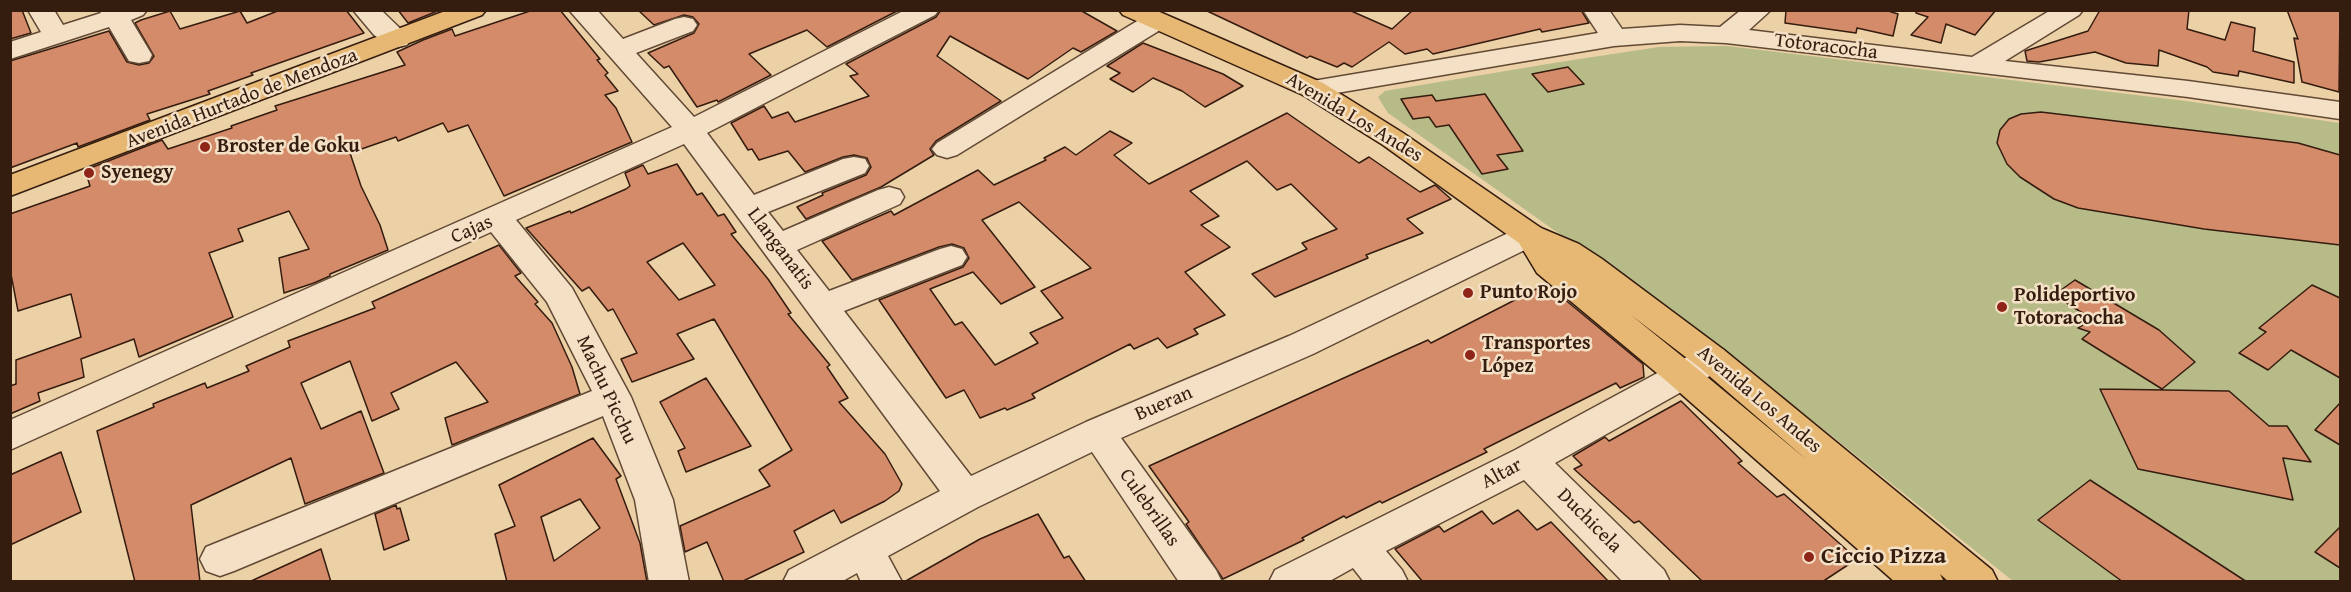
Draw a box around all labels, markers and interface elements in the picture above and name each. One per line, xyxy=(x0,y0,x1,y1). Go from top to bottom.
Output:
street label: Totoracocha xyxy=(1773,29,1879,65)
street label: Avenida Hurtado de Mendoza xyxy=(123,44,361,154)
street label: Avenida Los Andes xyxy=(1281,68,1427,168)
place label: Broster de Goku xyxy=(217,135,360,159)
marker: Broster de Goku xyxy=(198,140,212,154)
place label: Syenegy xyxy=(101,161,174,185)
marker: Syenegy xyxy=(82,166,96,180)
street label: Llanganatis xyxy=(741,203,819,295)
street label: Cajas xyxy=(447,210,497,250)
place label: Punto Rojo xyxy=(1480,281,1577,305)
place label: Polideportivo Totoracocha xyxy=(2014,284,2135,331)
marker: Punto Rojo xyxy=(1461,286,1475,300)
marker: Polideportivo Totoracocha xyxy=(1995,300,2009,314)
street label: Machu Picchu xyxy=(570,332,642,448)
place label: Transportes López xyxy=(1482,332,1591,379)
street label: Avenida Los Andes xyxy=(1692,341,1826,459)
marker: Transportes López xyxy=(1463,348,1477,362)
street label: Bueran xyxy=(1132,381,1196,427)
street label: Altar xyxy=(1478,453,1526,495)
street label: Culebrillas xyxy=(1113,464,1185,552)
street label: Duchicela xyxy=(1552,484,1626,558)
place label: Ciccio Pizza xyxy=(1821,543,1946,571)
marker: Ciccio Pizza xyxy=(1802,550,1816,564)

